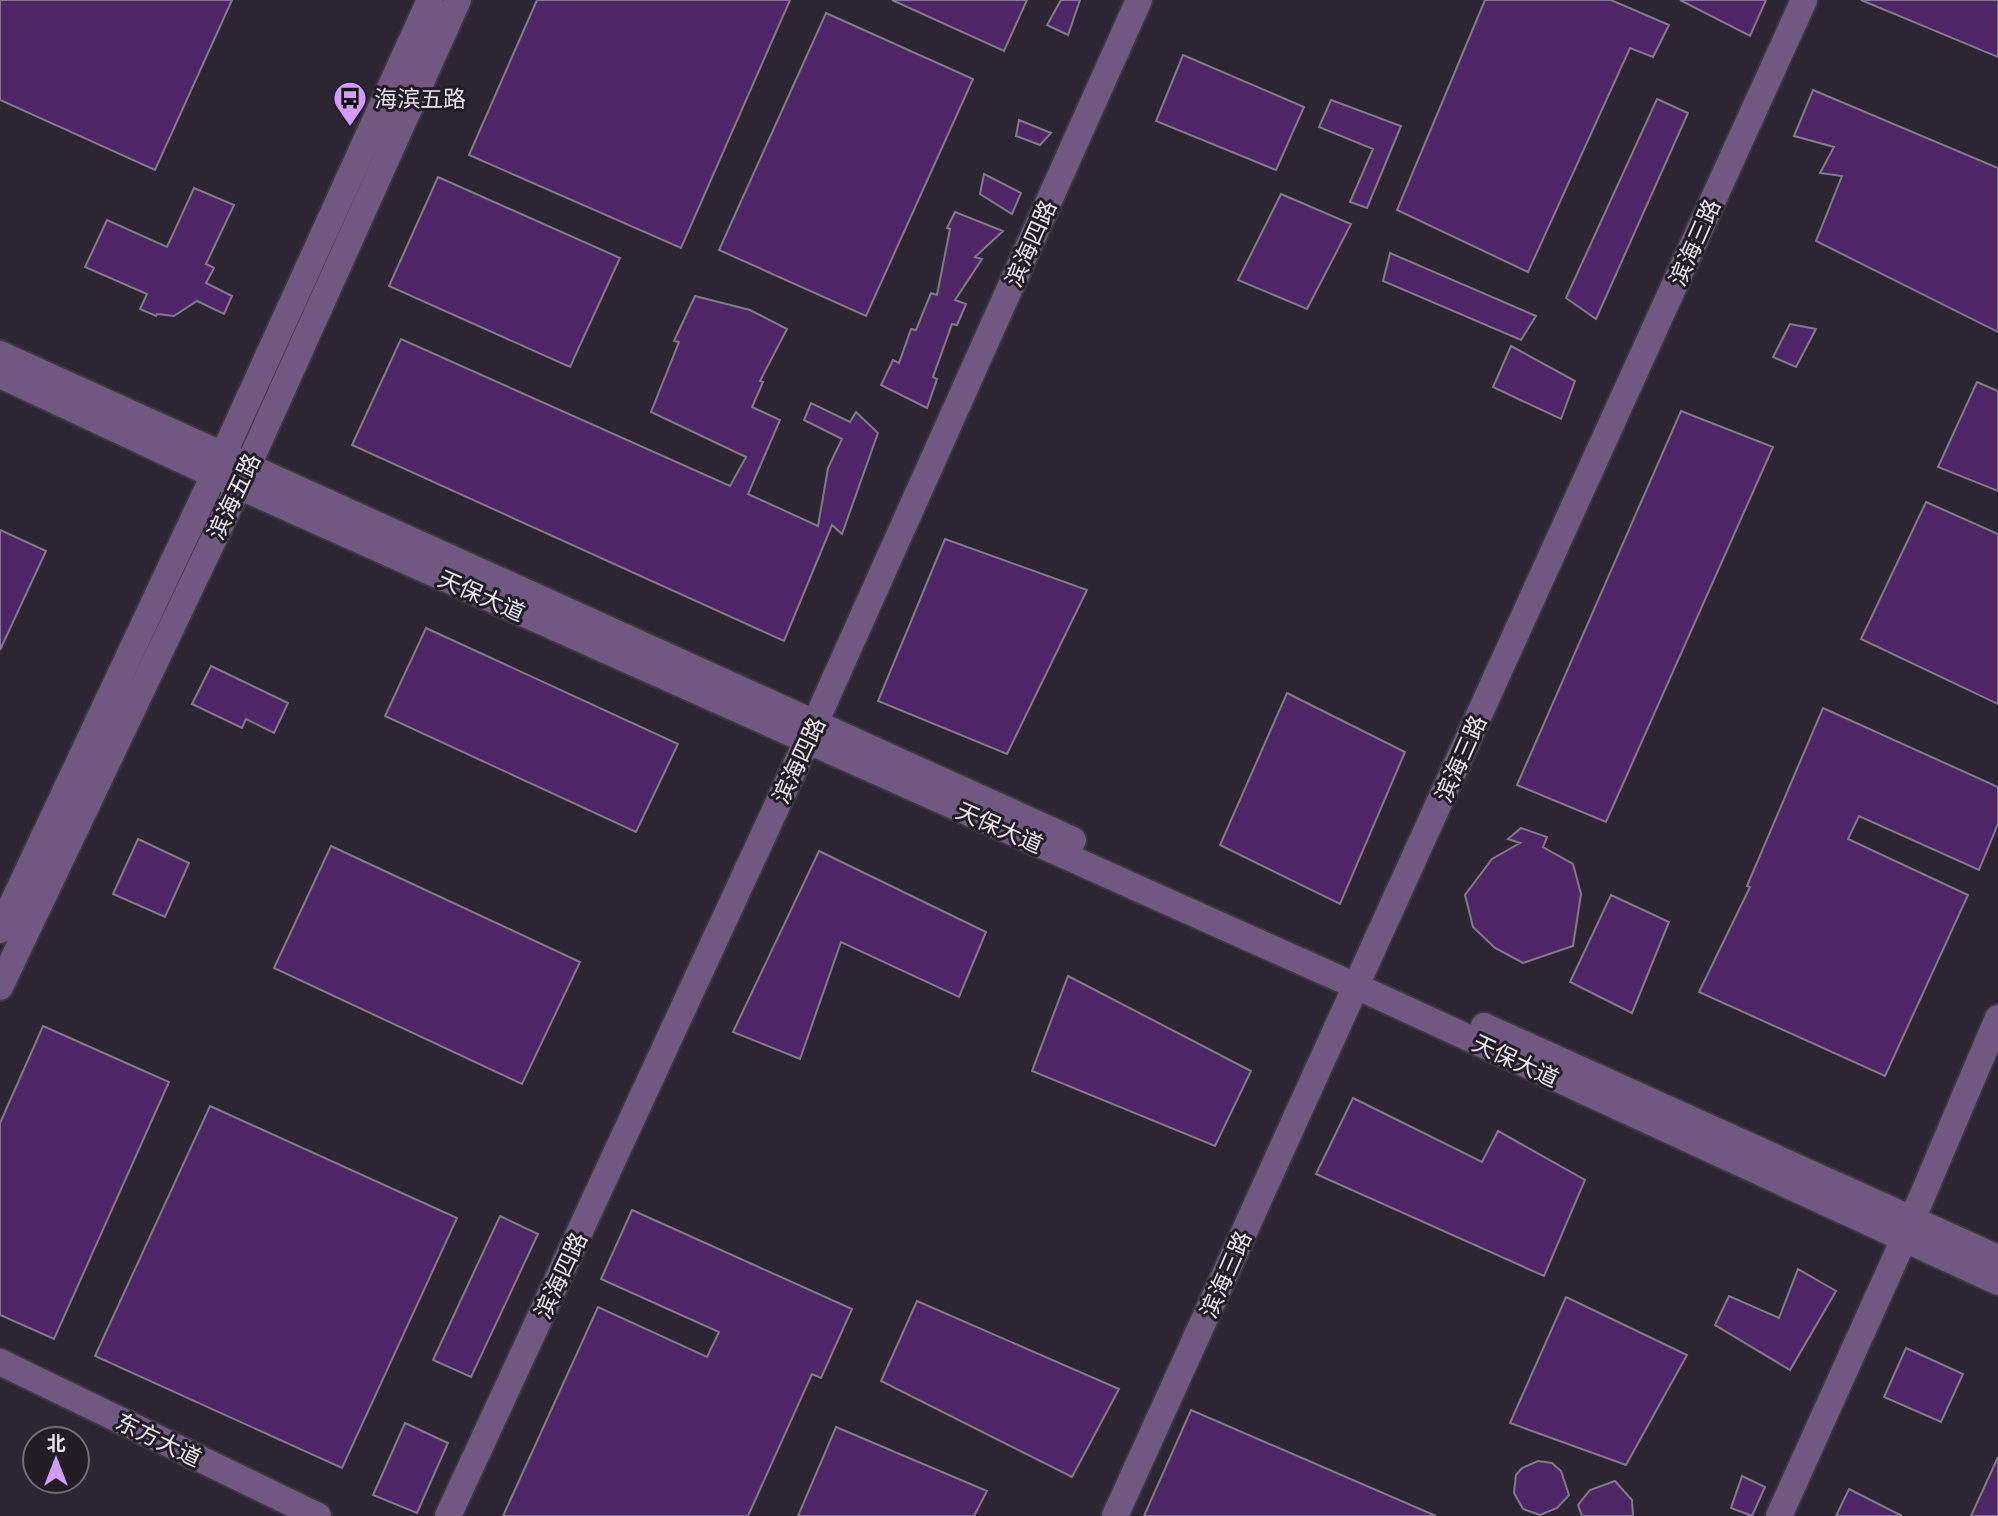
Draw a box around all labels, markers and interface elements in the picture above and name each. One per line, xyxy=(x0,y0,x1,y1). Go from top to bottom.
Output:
bus stop icon: 海滨五路 xyxy=(331,79,369,128)
place label: 海滨五路 xyxy=(374,82,466,114)
street label: 滨海三路 xyxy=(1661,193,1727,291)
street label: 滨海四路 xyxy=(997,194,1063,292)
street label: 滨海五路 xyxy=(199,448,267,544)
street label: 天保大道 xyxy=(433,562,531,628)
street label: 滨海三路 xyxy=(1427,709,1493,807)
street label: 滨海四路 xyxy=(764,712,832,808)
street label: 天保大道 xyxy=(951,794,1049,860)
street label: 天保大道 xyxy=(1468,1026,1564,1094)
street label: 滨海三路 xyxy=(1192,1225,1258,1323)
street label: 滨海四路 xyxy=(526,1227,594,1323)
street label: 东方大道 xyxy=(111,1404,207,1474)
north arrow xyxy=(21,1425,91,1495)
text: 北 xyxy=(46,1430,66,1456)

